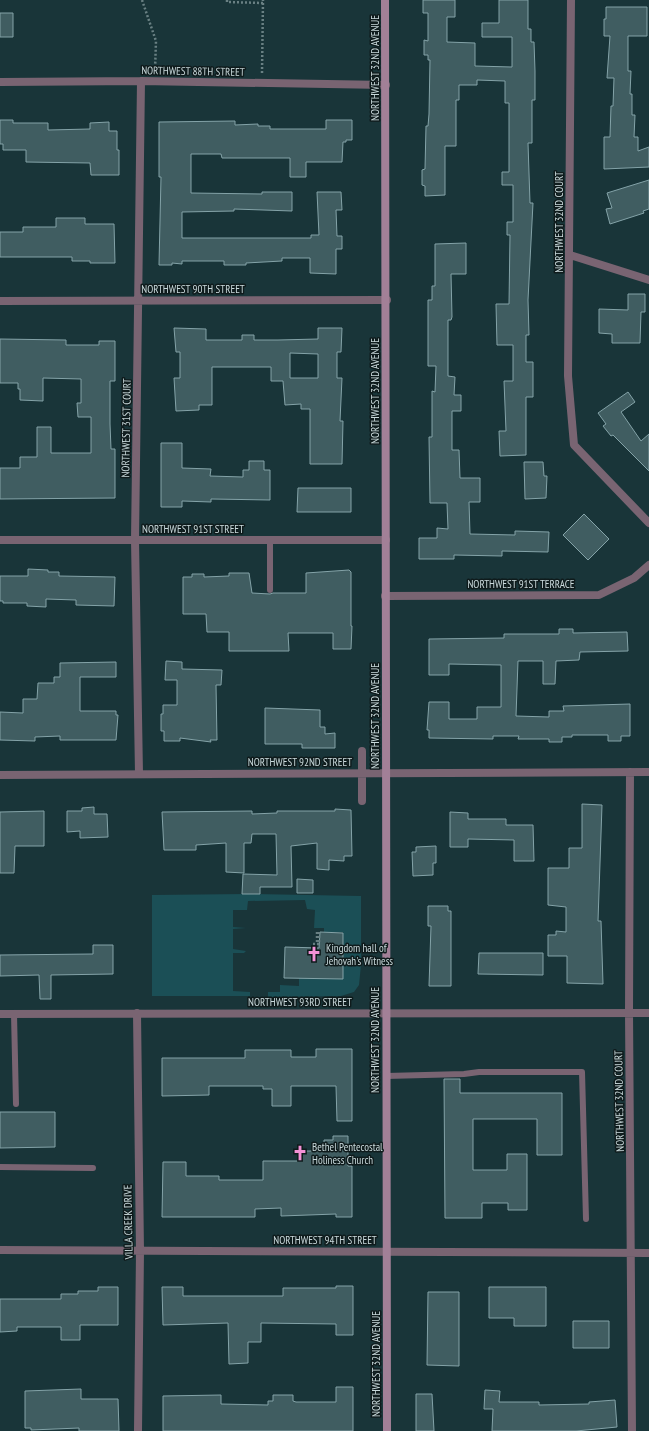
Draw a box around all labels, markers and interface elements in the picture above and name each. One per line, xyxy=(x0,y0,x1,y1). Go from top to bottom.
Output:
street label: NORTHWEST 32ND AVENUE xyxy=(368,15,382,121)
street label: NORTHWEST 88TH STREET xyxy=(141,63,245,79)
street label: NORTHWEST 32ND COURT xyxy=(552,171,566,273)
street label: NORTHWEST 90TH STREET xyxy=(141,282,245,296)
street label: NORTHWEST 32ND AVENUE xyxy=(368,338,382,444)
street label: NORTHWEST 31ST COURT xyxy=(118,378,134,478)
street label: NORTHWEST 91ST STREET xyxy=(142,522,244,536)
street label: NORTHWEST 91ST TERRACE xyxy=(467,577,575,591)
street label: NORTHWEST 32ND AVENUE xyxy=(368,663,382,769)
street label: NORTHWEST 92ND STREET xyxy=(248,755,352,769)
place label: Kingdom hall of Jehovah's Witness xyxy=(325,941,393,968)
church icon: Kingdom hall of Jehovah's Witness xyxy=(305,945,323,963)
street label: NORTHWEST 32ND AVENUE xyxy=(368,987,382,1093)
street label: NORTHWEST 93RD STREET xyxy=(248,995,352,1009)
street label: NORTHWEST 32ND COURT xyxy=(611,1050,627,1152)
place label: Bethel Pentecostal Holiness Church xyxy=(312,1140,383,1167)
church icon: Bethel Pentecostal Holiness Church xyxy=(291,1144,309,1162)
street label: VILLA CREEK DRIVE xyxy=(120,1184,136,1260)
street label: NORTHWEST 94TH STREET xyxy=(273,1233,377,1247)
street label: NORTHWEST 32ND AVENUE xyxy=(369,1311,383,1417)

